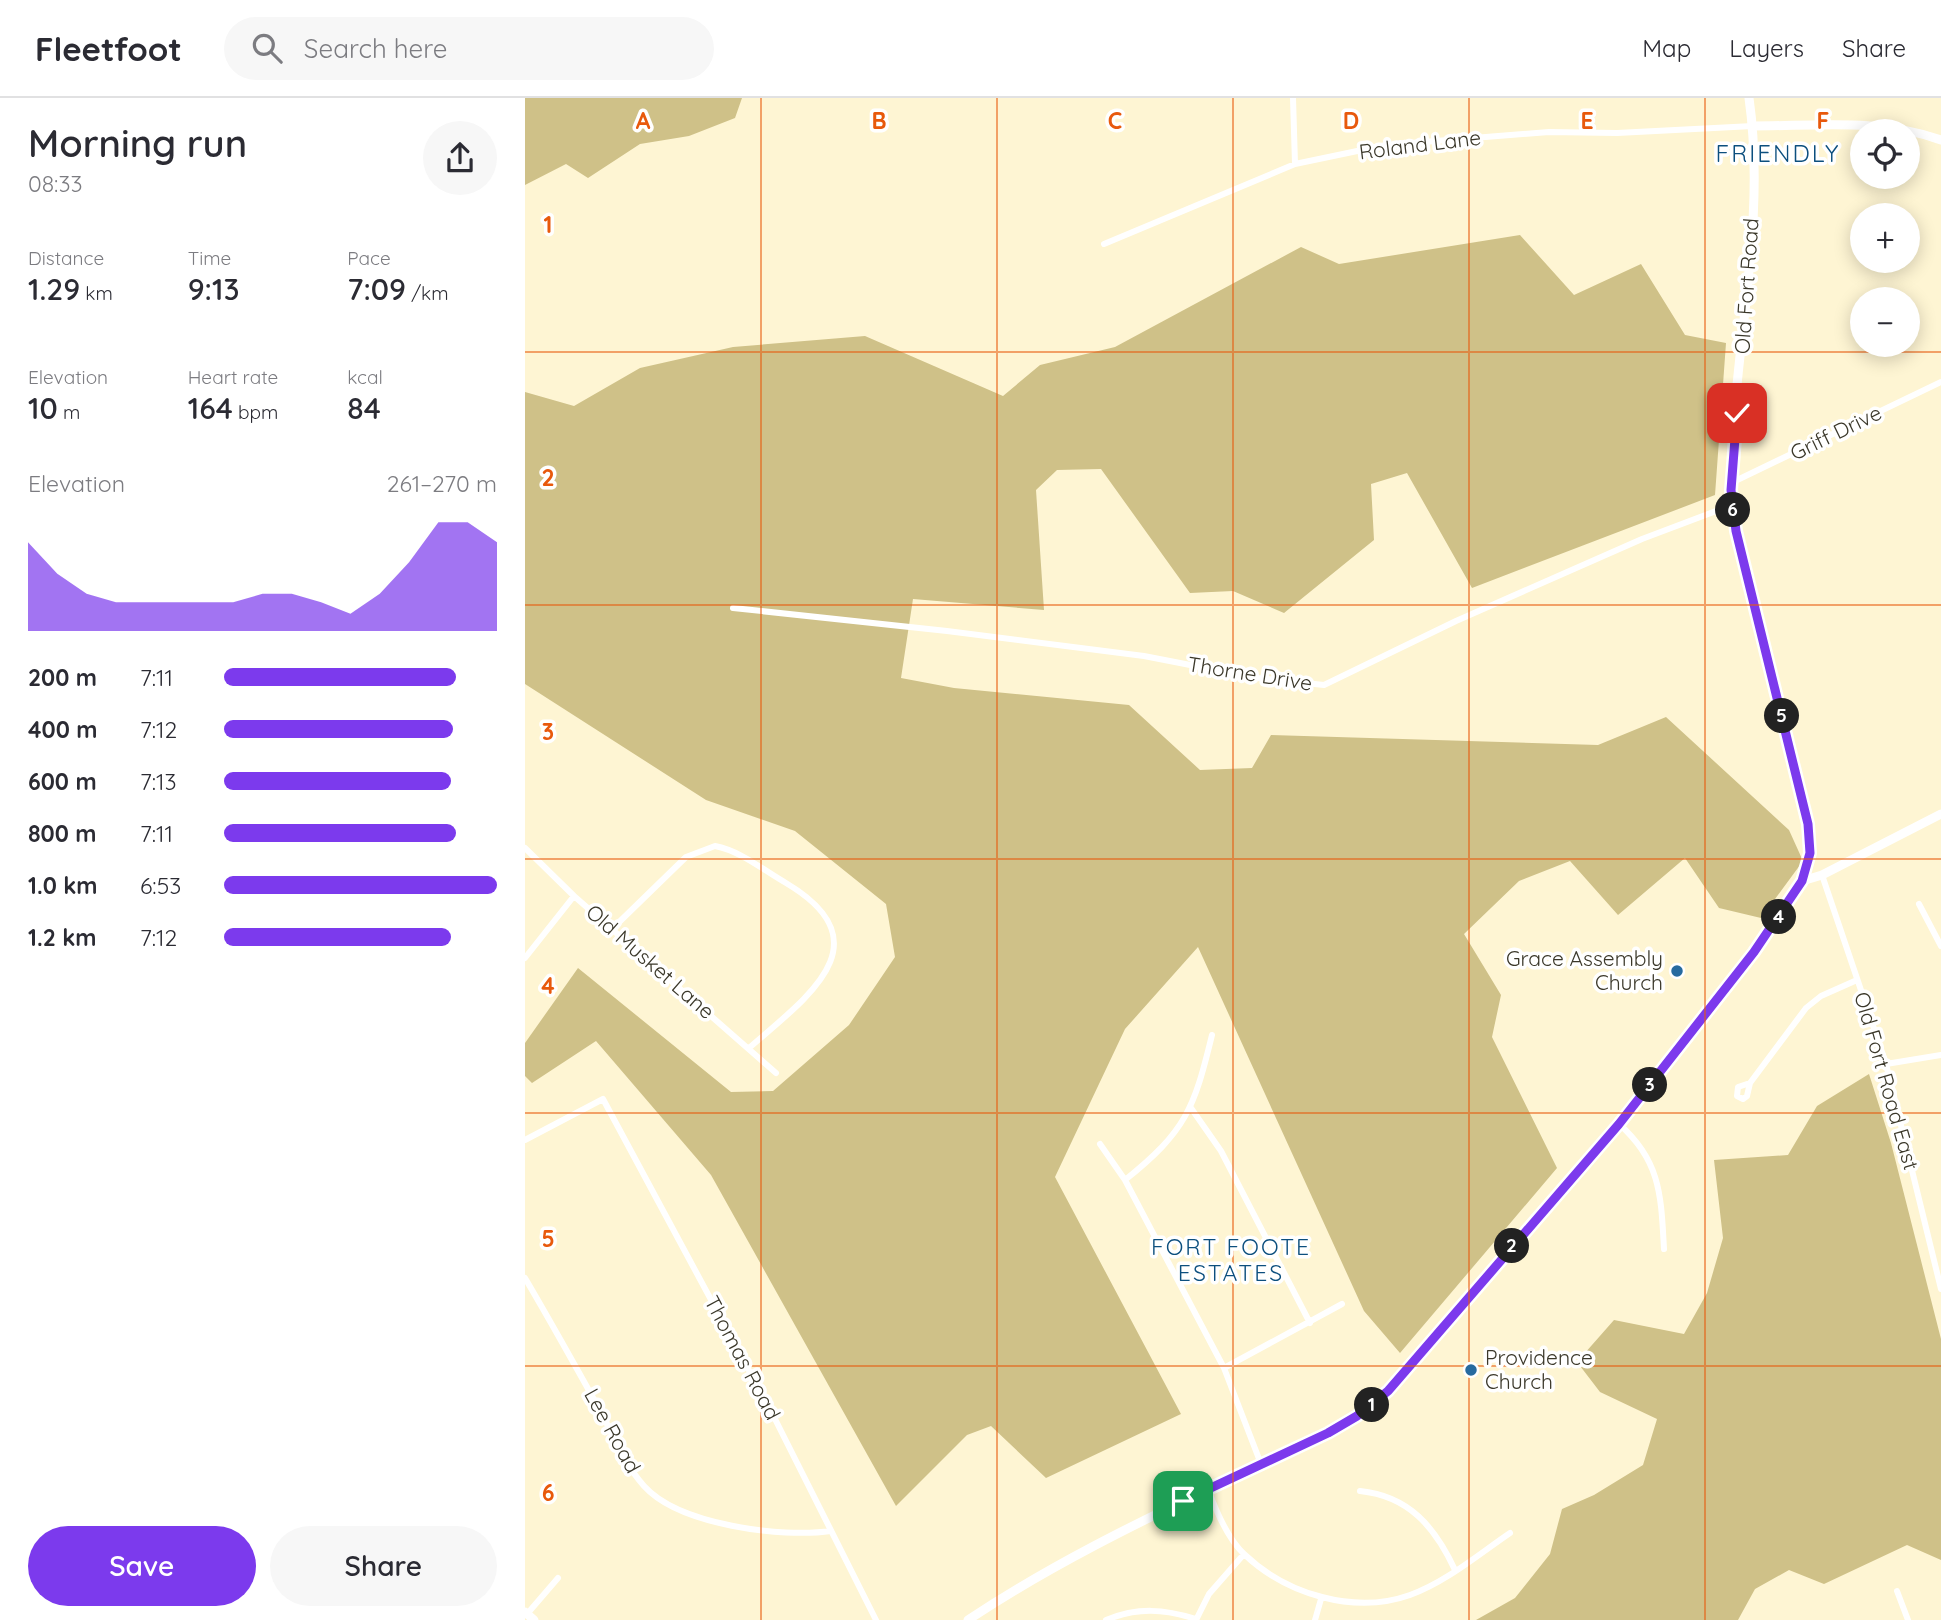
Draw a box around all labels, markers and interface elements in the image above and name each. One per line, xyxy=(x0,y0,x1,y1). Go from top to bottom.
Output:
search box xyxy=(224,17,714,80)
text: Fleetfoot xyxy=(35,28,182,69)
icon: search xyxy=(248,29,286,67)
text: Search here xyxy=(304,32,447,65)
text: Map xyxy=(1642,33,1691,63)
text: Layers xyxy=(1729,33,1804,63)
text: Share xyxy=(1842,33,1906,63)
text: A xyxy=(636,106,651,135)
text: B xyxy=(871,106,887,135)
text: C xyxy=(1108,106,1122,135)
text: D xyxy=(1343,106,1359,135)
text: E xyxy=(1580,106,1594,135)
text: F xyxy=(1817,106,1829,135)
text: Morning run xyxy=(28,119,247,167)
map controls xyxy=(1850,119,1920,357)
button: locate xyxy=(1850,119,1920,189)
button: share xyxy=(423,121,497,195)
street label: Roland Lane xyxy=(1357,124,1482,164)
district label: FRIENDLY xyxy=(1716,138,1840,168)
text: 08:33 xyxy=(28,169,83,198)
button: + xyxy=(1850,203,1920,273)
text: 1 xyxy=(544,210,552,239)
street label: Old Fort Road xyxy=(1728,217,1764,355)
text: Distance xyxy=(28,246,104,270)
text: Time xyxy=(188,246,231,270)
text: Pace xyxy=(347,246,391,270)
text: 1.29 xyxy=(28,270,80,308)
text: 9:13 xyxy=(188,270,239,308)
text: 7:09 xyxy=(347,270,406,308)
text: km xyxy=(80,281,113,305)
text: /km xyxy=(406,281,449,305)
button: − xyxy=(1850,287,1920,357)
text: Elevation xyxy=(28,365,108,389)
text: Heart rate xyxy=(188,365,278,389)
text: kcal xyxy=(347,365,383,389)
pin xyxy=(1707,383,1767,443)
text: 10 xyxy=(28,389,58,427)
text: 164 xyxy=(188,389,233,427)
text: 84 xyxy=(347,389,381,427)
icon: check xyxy=(1718,394,1756,432)
street label: Griff Drive xyxy=(1786,399,1886,465)
text: m xyxy=(58,400,80,424)
text: bpm xyxy=(233,400,278,424)
text: 2 xyxy=(541,463,555,492)
text: Elevation xyxy=(28,469,125,498)
text: 261–270 m xyxy=(387,469,497,498)
pin: 6 xyxy=(1715,492,1751,528)
text: 6 xyxy=(1727,497,1738,521)
street label: Thorne Drive xyxy=(1186,650,1314,696)
text: 200 m xyxy=(28,663,97,692)
text: 7:11 xyxy=(140,663,173,692)
pin: 5 xyxy=(1765,698,1799,734)
text: 5 xyxy=(1776,703,1787,727)
text: 400 m xyxy=(28,715,97,744)
text: 7:12 xyxy=(140,715,177,744)
text: 3 xyxy=(542,717,554,746)
text: 600 m xyxy=(28,767,97,796)
text: 7:13 xyxy=(140,767,177,796)
text: 800 m xyxy=(28,819,97,848)
text: 7:11 xyxy=(140,819,173,848)
text: 1.0 km xyxy=(28,871,98,900)
text: 6:53 xyxy=(140,871,181,900)
street label: Old Musket Lane xyxy=(581,898,720,1024)
pin: 4 xyxy=(1761,900,1797,934)
text: 4 xyxy=(1773,904,1784,928)
text: 1.2 km xyxy=(28,923,97,952)
text: 7:12 xyxy=(140,923,177,952)
place label: Grace Assembly Church xyxy=(1506,945,1663,995)
marker: Grace Assembly Church xyxy=(1669,963,1685,979)
text: 4 xyxy=(541,971,555,1000)
street label: Old Fort Road East xyxy=(1849,989,1925,1173)
pin: 3 xyxy=(1633,1068,1667,1102)
text: 3 xyxy=(1644,1072,1655,1096)
text: 5 xyxy=(541,1224,555,1253)
pin: 2 xyxy=(1495,1228,1529,1264)
district label: FORT FOOTE ESTATES xyxy=(1151,1232,1311,1287)
text: 2 xyxy=(1506,1233,1517,1257)
street label: Thomas Road xyxy=(699,1291,786,1424)
place label: Providence Church xyxy=(1485,1344,1593,1394)
marker: Providence Church xyxy=(1463,1362,1479,1378)
street label: Lee Road xyxy=(579,1384,647,1477)
pin: 1 xyxy=(1355,1388,1389,1422)
text: 1 xyxy=(1368,1392,1375,1416)
pin xyxy=(1153,1471,1213,1531)
text: 6 xyxy=(542,1478,554,1507)
icon: arrive xyxy=(1164,1482,1202,1520)
button: Save xyxy=(28,1526,256,1606)
button: Share xyxy=(270,1526,497,1606)

